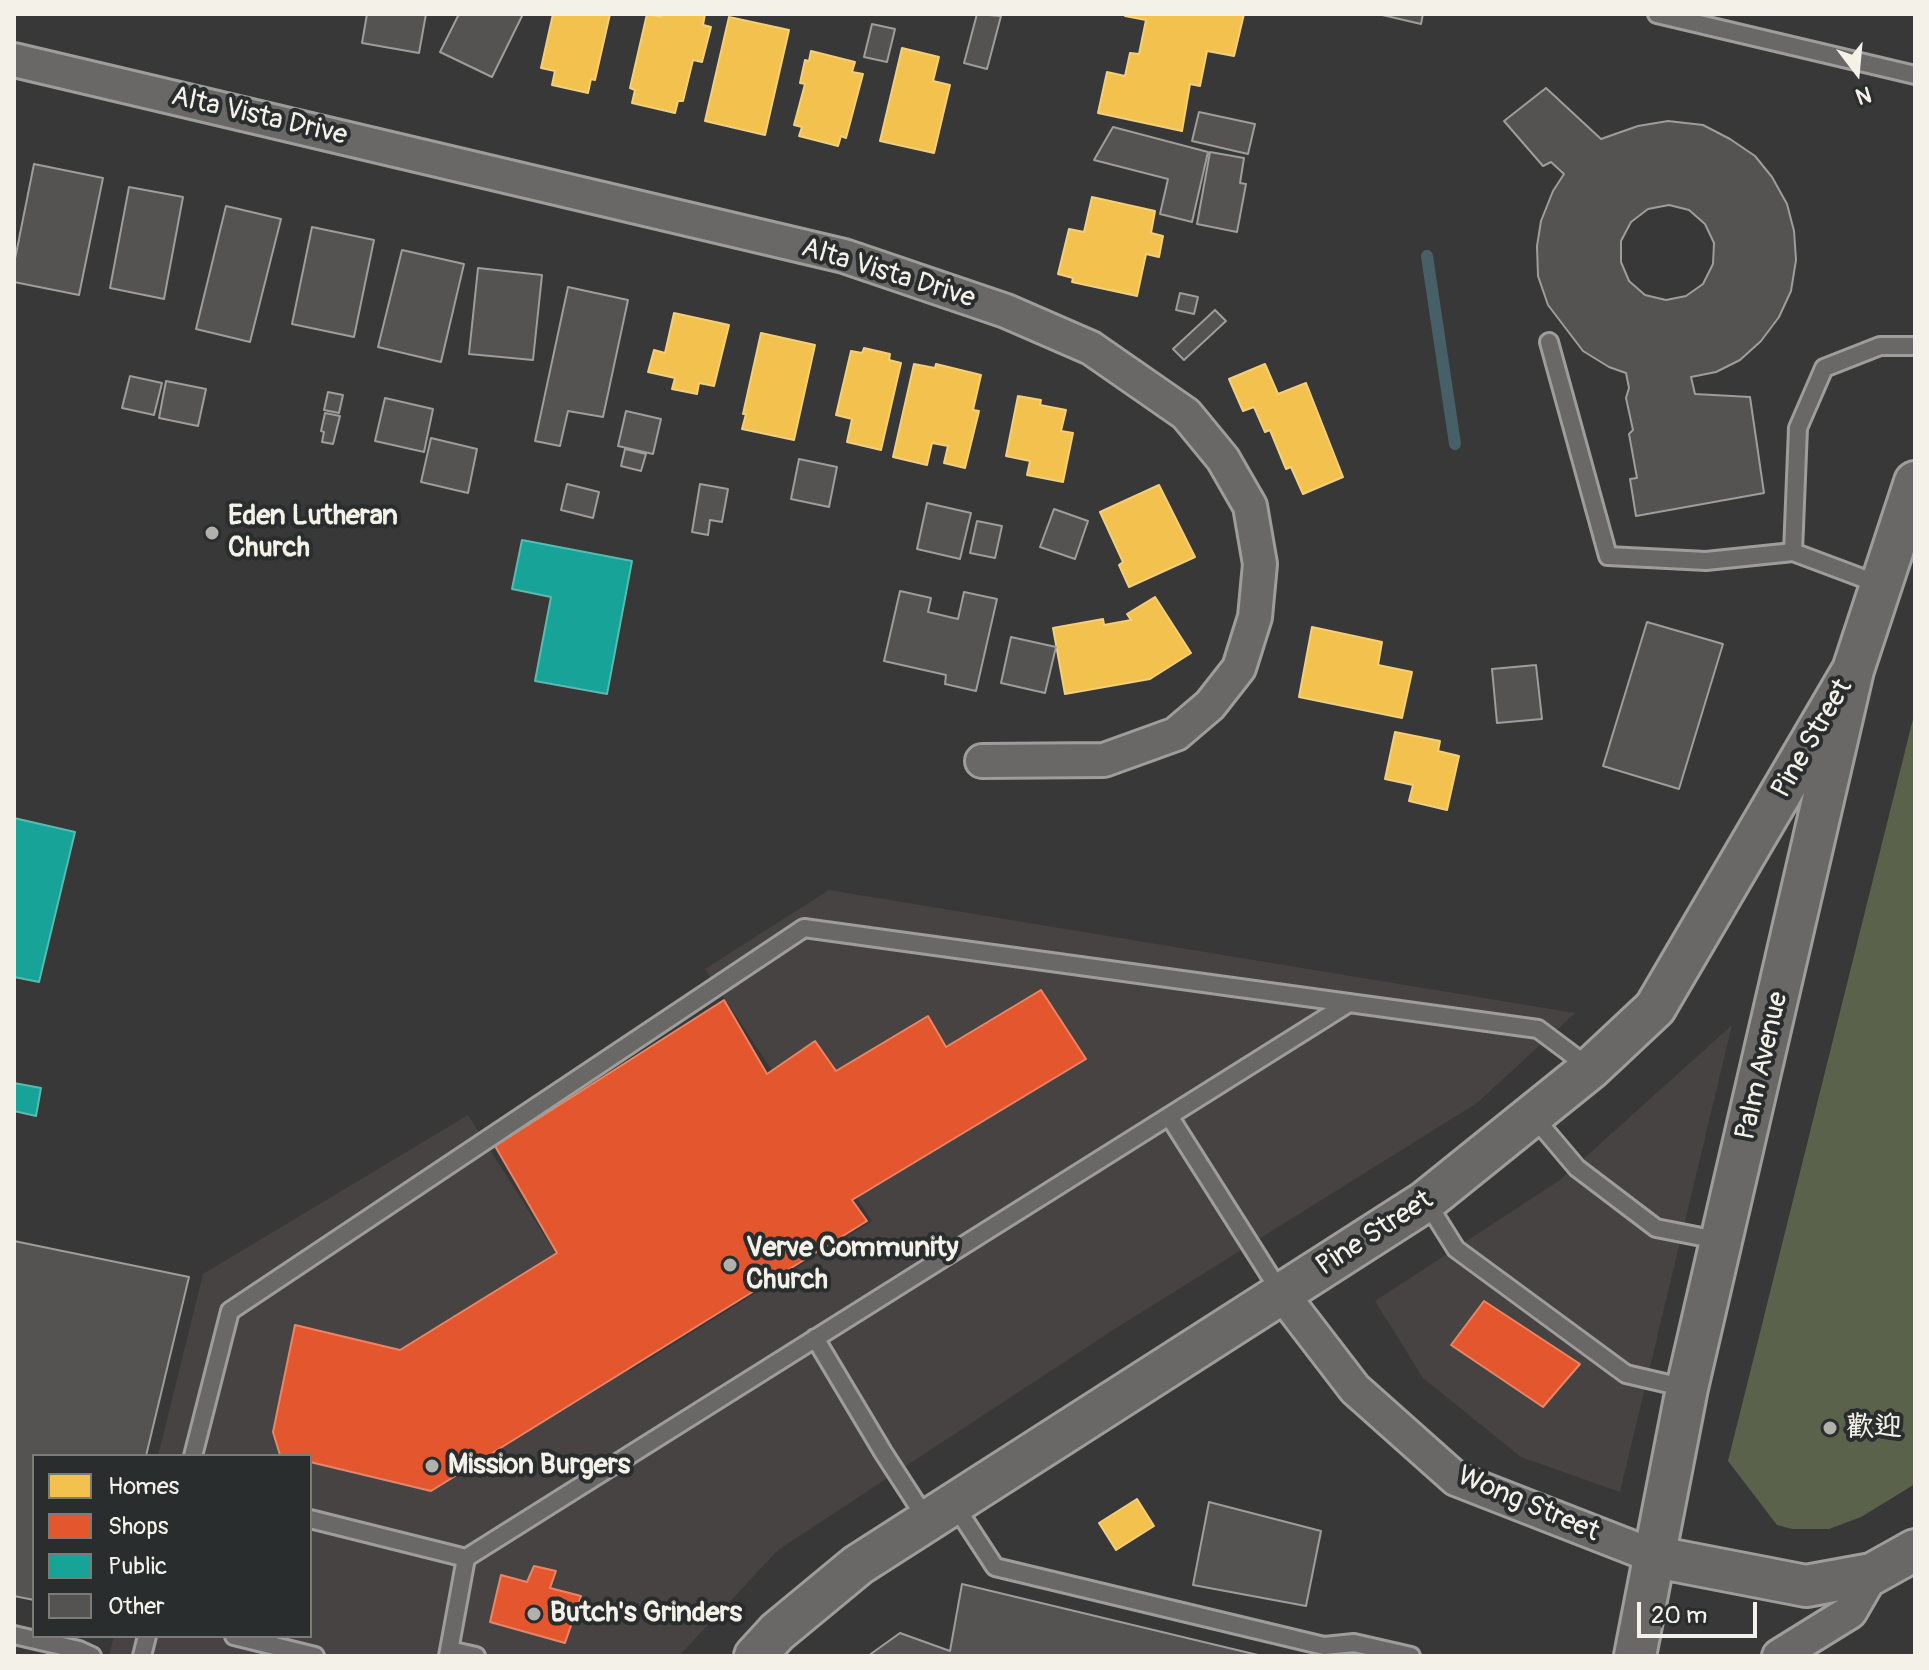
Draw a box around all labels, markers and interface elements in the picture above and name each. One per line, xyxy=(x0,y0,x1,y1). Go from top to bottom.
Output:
north arrow xyxy=(1817,32,1897,112)
street label: Alta Vista Drive xyxy=(168,80,350,154)
text: N xyxy=(1853,80,1875,111)
street label: Alta Vista Drive xyxy=(797,232,979,316)
place label: Eden Lutheran Church xyxy=(228,500,398,566)
marker: Eden Lutheran Church xyxy=(203,524,221,542)
street label: Pine Street xyxy=(1765,674,1861,804)
street label: Palm Avenue xyxy=(1730,989,1796,1143)
street label: Pine Street xyxy=(1311,1184,1439,1284)
place label: Verve Community Church xyxy=(746,1232,958,1298)
marker: Verve Community Church xyxy=(721,1256,739,1274)
place label: 歡迎 xyxy=(1846,1411,1902,1445)
marker: 歡迎 xyxy=(1821,1419,1839,1437)
place label: Mission Burgers xyxy=(448,1449,630,1483)
legend xyxy=(32,1454,312,1638)
marker: Mission Burgers xyxy=(423,1457,441,1475)
street label: Wong Street xyxy=(1452,1460,1604,1550)
text: Homes xyxy=(108,1472,179,1501)
text: Shops xyxy=(108,1512,168,1541)
text: Public xyxy=(108,1552,167,1581)
scale bar xyxy=(1641,1586,1761,1636)
text: Other xyxy=(108,1592,165,1621)
place label: Butch's Grinders xyxy=(550,1597,742,1631)
text: 20 m xyxy=(1651,1601,1707,1630)
marker: Butch's Grinders xyxy=(525,1605,543,1623)

